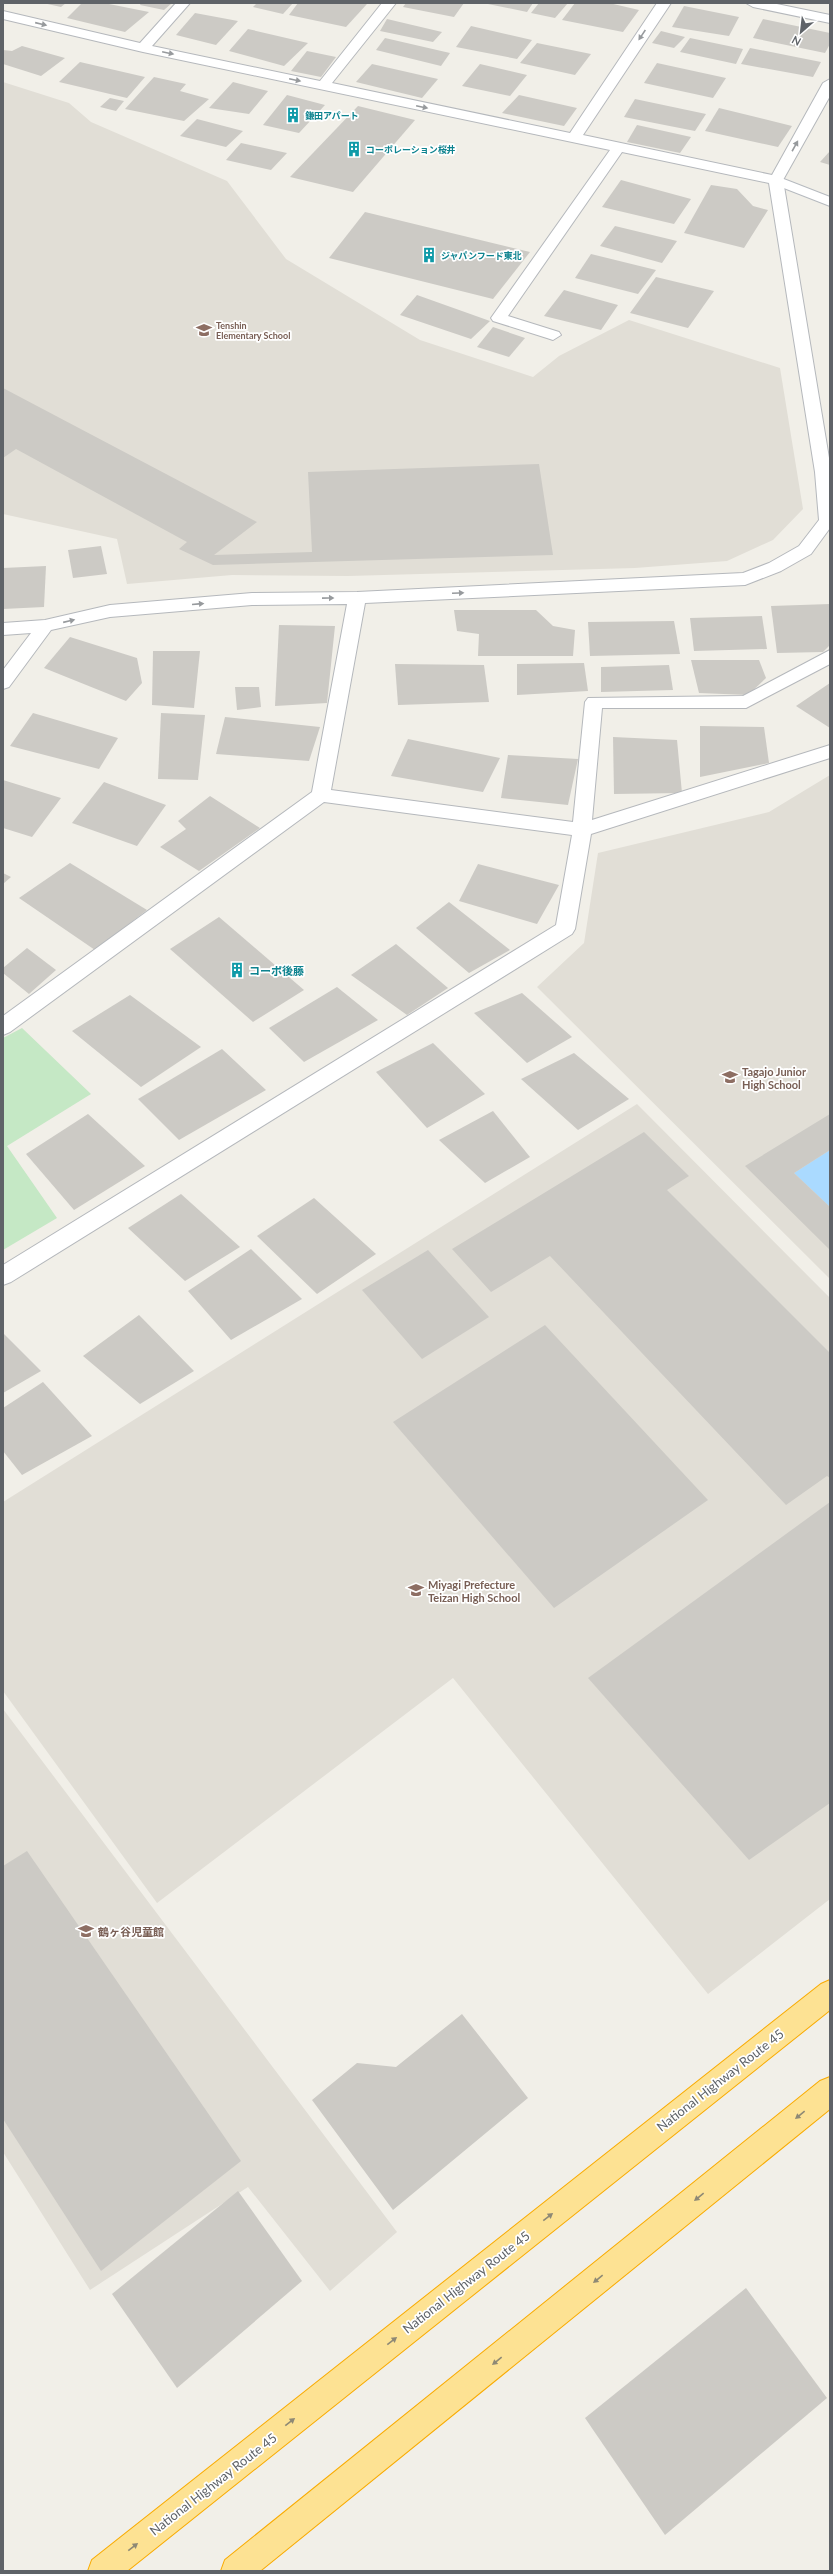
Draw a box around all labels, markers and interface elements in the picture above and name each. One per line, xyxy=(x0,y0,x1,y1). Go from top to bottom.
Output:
north arrow xyxy=(781,12,821,52)
one-way arrow xyxy=(35,22,47,28)
one-way arrow xyxy=(638,30,646,41)
text: N xyxy=(789,34,803,49)
one-way arrow xyxy=(162,50,174,56)
one-way arrow xyxy=(289,78,301,84)
one-way arrow xyxy=(416,104,428,110)
building icon: 鎌田アパート xyxy=(284,106,302,124)
place label: 鎌田アパート xyxy=(305,110,359,121)
building icon: コーポレーション桜井 xyxy=(345,140,363,158)
one-way arrow xyxy=(792,140,799,152)
place label: コーポレーション桜井 xyxy=(366,144,456,155)
building icon: ジャパンフード東北 xyxy=(420,246,438,264)
place label: ジャパンフード東北 xyxy=(441,250,522,261)
place label: Tenshin Elementary School xyxy=(216,320,290,341)
school or university icon: Tenshin Elementary School xyxy=(195,321,213,339)
one-way arrow xyxy=(452,589,464,596)
one-way arrow xyxy=(322,595,335,601)
one-way arrow xyxy=(192,600,204,607)
one-way arrow xyxy=(63,617,75,623)
building icon: コーポ後藤 xyxy=(228,961,246,979)
place label: コーポ後藤 xyxy=(249,964,304,977)
place label: Tagajo Junior High School xyxy=(742,1065,807,1091)
school or university icon: Tagajo Junior High School xyxy=(721,1068,739,1086)
place label: Miyagi Prefecture Teizan High School xyxy=(428,1578,520,1604)
school or university icon: Miyagi Prefecture Teizan High School xyxy=(407,1581,425,1599)
school or university icon: 鶴ヶ谷児童館 xyxy=(77,1922,95,1940)
place label: 鶴ヶ谷児童館 xyxy=(97,1925,164,1938)
street label: National Highway Route 45 xyxy=(653,2025,787,2135)
one-way arrow xyxy=(794,2111,805,2120)
one-way arrow xyxy=(693,2193,704,2201)
one-way arrow xyxy=(543,2213,554,2221)
street label: National Highway Route 45 xyxy=(399,2227,533,2337)
one-way arrow xyxy=(592,2274,603,2283)
one-way arrow xyxy=(386,2337,397,2346)
one-way arrow xyxy=(491,2356,502,2365)
one-way arrow xyxy=(285,2418,295,2427)
street label: National Highway Route 45 xyxy=(146,2429,280,2539)
one-way arrow xyxy=(128,2542,139,2551)

